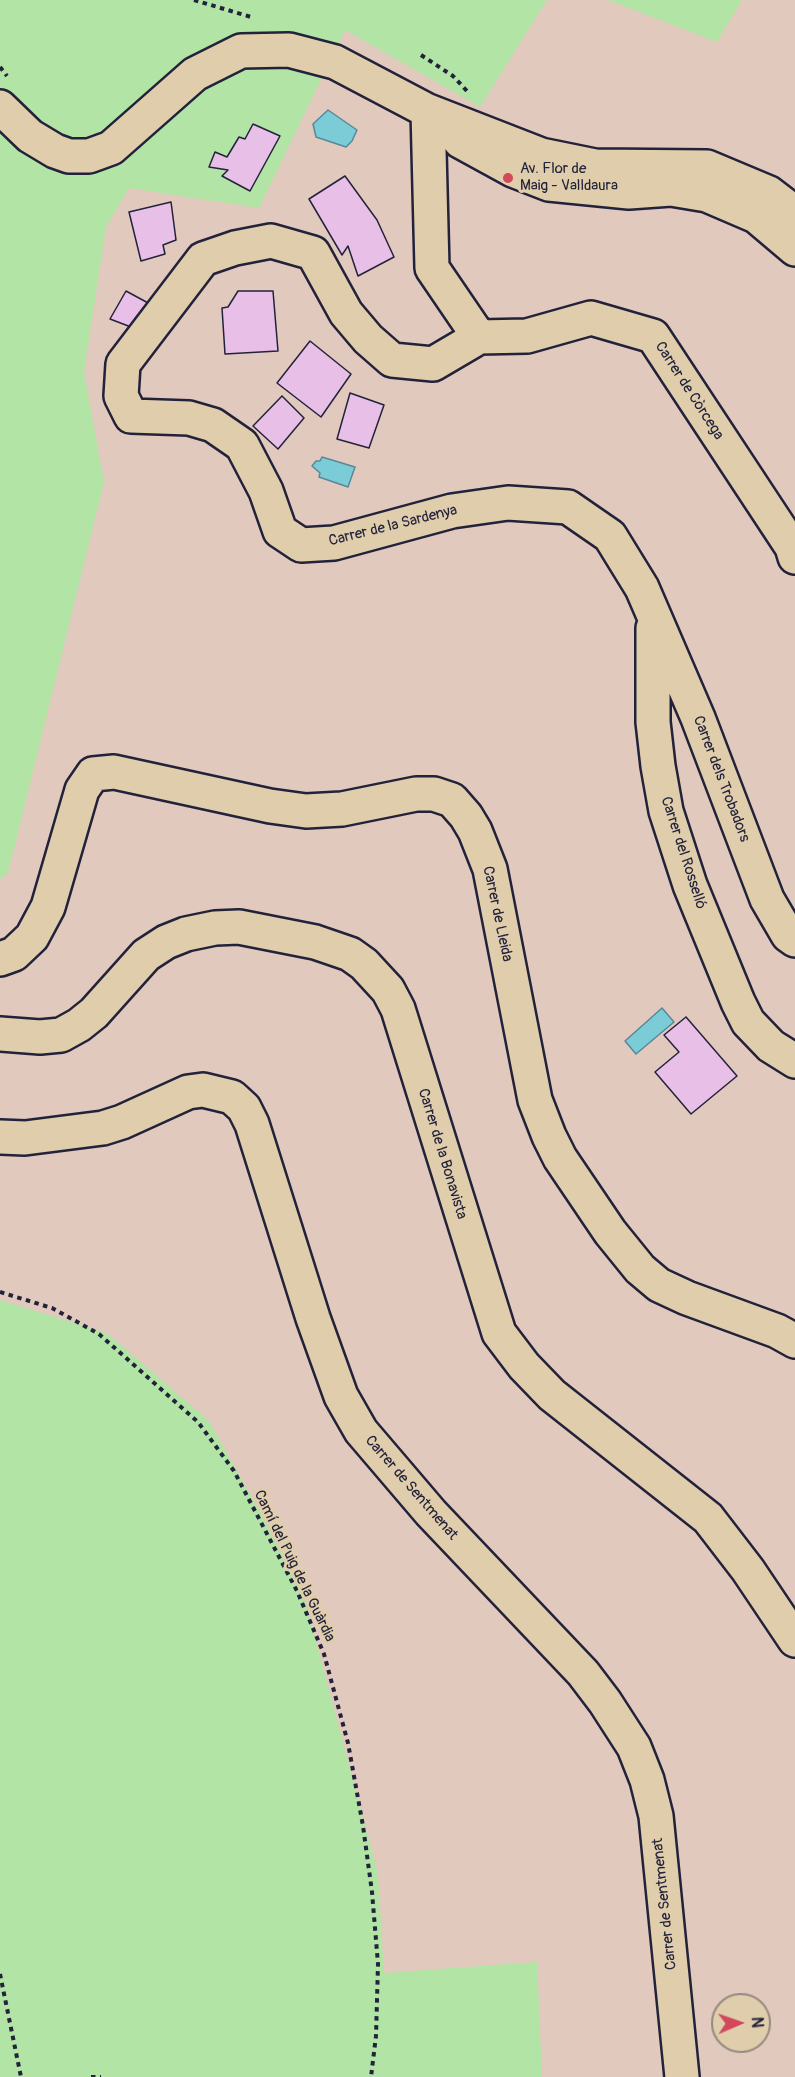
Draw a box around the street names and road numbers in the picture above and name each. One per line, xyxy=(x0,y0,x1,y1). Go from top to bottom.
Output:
street label: Carrer de Còrcega xyxy=(651,339,727,443)
street label: Carrer de la Sardenya xyxy=(327,501,459,551)
street label: Carrer dels Trobadors xyxy=(689,713,753,845)
street label: Carrer del Rosselló xyxy=(656,794,710,912)
street label: Carrer de Lleida xyxy=(478,865,516,963)
street label: Carrer de la Bonavista xyxy=(414,1087,470,1221)
street label: Carrer de Sentmenat xyxy=(361,1432,461,1544)
street label: Camí del Puig de la Guàrdia xyxy=(249,1487,339,1645)
street label: Carrer de Sentmenat xyxy=(649,1837,681,1971)

